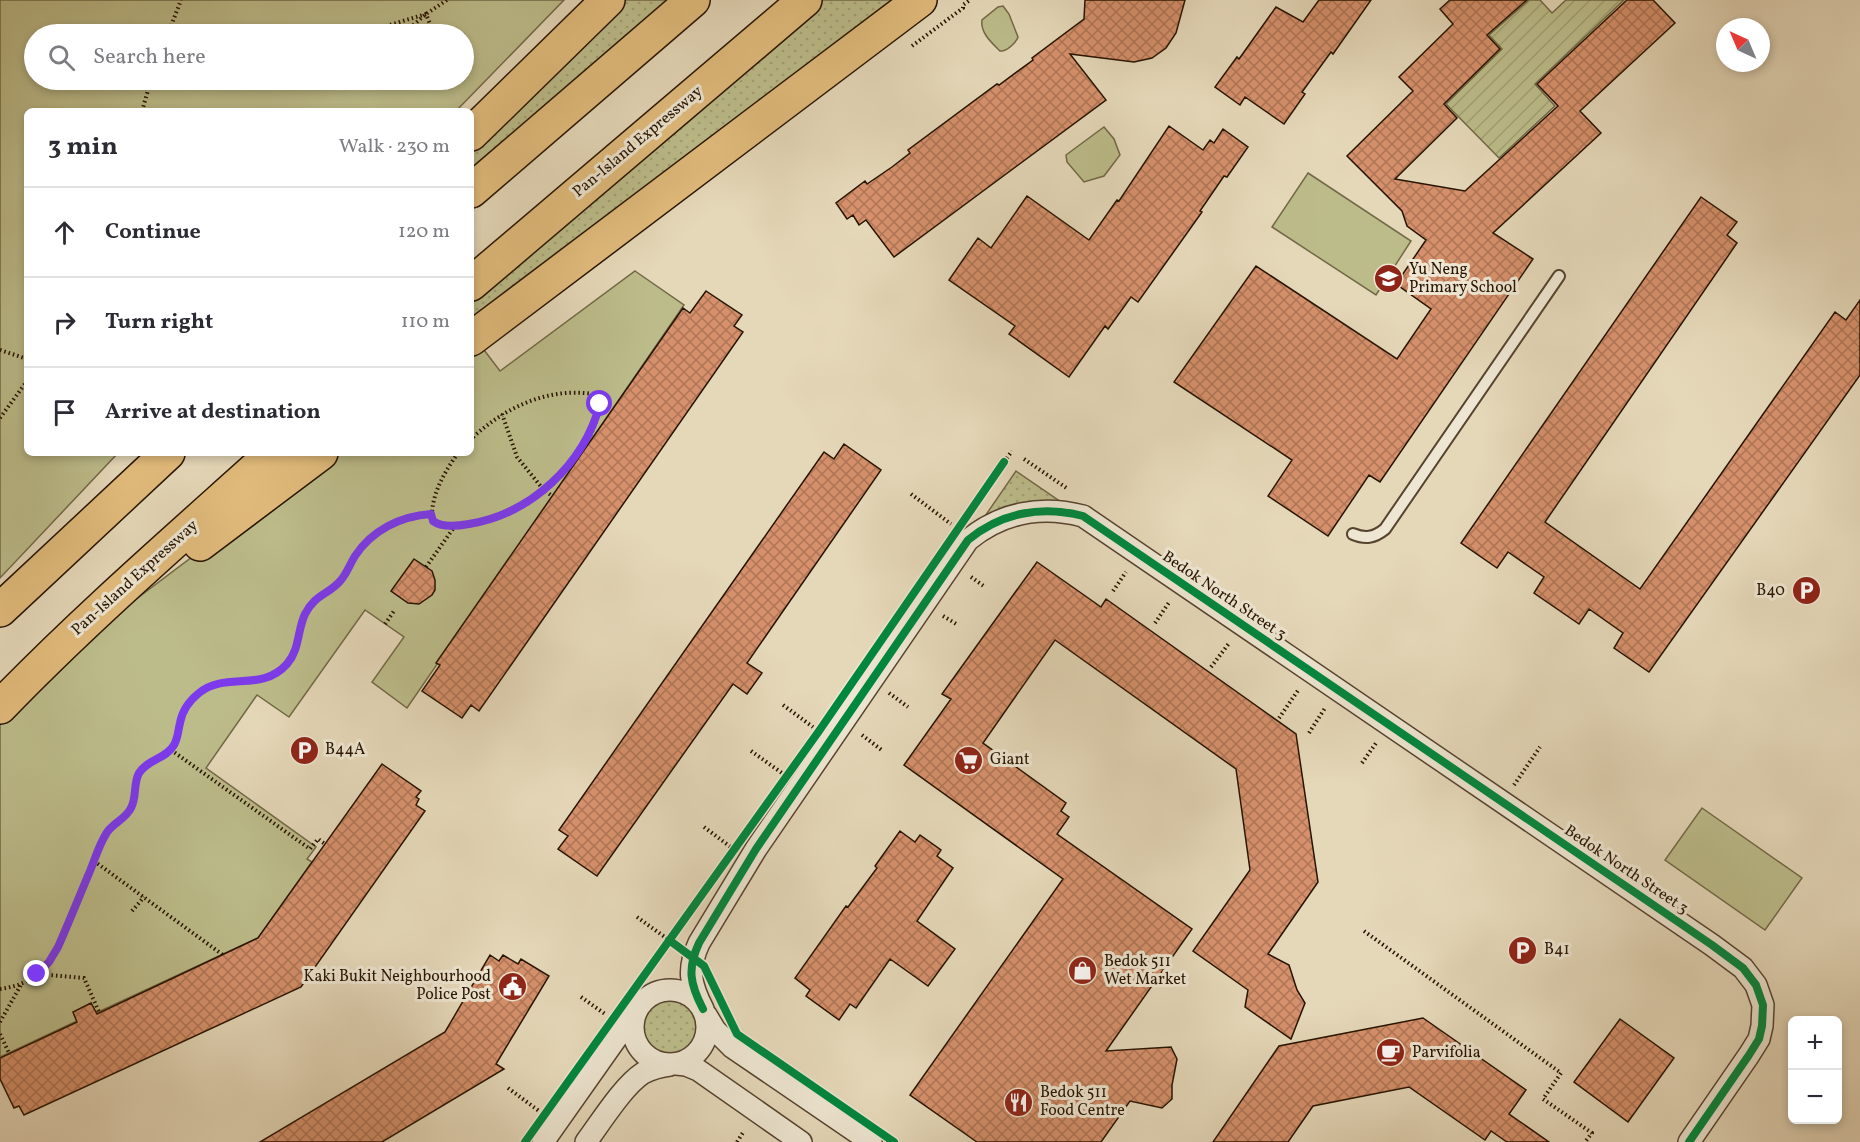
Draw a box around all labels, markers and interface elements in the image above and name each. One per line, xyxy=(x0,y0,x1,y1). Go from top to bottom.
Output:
north arrow xyxy=(1716,18,1770,72)
search box xyxy=(24,24,474,90)
icon: search xyxy=(45,41,78,74)
text: Search here xyxy=(93,42,206,73)
street label: Pan-Island Expressway xyxy=(568,81,708,203)
text: 3 min xyxy=(48,129,118,165)
text: Walk · 230 m xyxy=(339,133,450,161)
icon: ahead xyxy=(48,216,81,249)
text: Continue xyxy=(105,217,201,248)
text: 120 m xyxy=(398,218,450,246)
place label: Yu Neng Primary School xyxy=(1409,259,1517,299)
school or university icon: Yu Neng Primary School xyxy=(1372,263,1404,295)
icon: right xyxy=(48,306,81,339)
text: Turn right xyxy=(105,307,213,338)
text: 110 m xyxy=(401,308,450,336)
route start xyxy=(586,390,612,416)
icon: arrive xyxy=(48,396,81,429)
text: Arrive at destination xyxy=(105,397,321,428)
street label: Pan-Island Expressway xyxy=(67,515,203,641)
street label: Bedok North Street 3 xyxy=(1157,546,1291,646)
parking icon: B40 xyxy=(1790,575,1822,607)
place label: B40 xyxy=(1756,580,1785,602)
parking icon: B44A xyxy=(288,734,320,766)
place label: B44A xyxy=(325,739,365,761)
supermarket icon: Giant xyxy=(953,744,985,776)
place label: Giant xyxy=(990,749,1030,771)
street label: Bedok North Street 3 xyxy=(1559,820,1693,920)
parking icon: B41 xyxy=(1507,934,1539,966)
place label: B41 xyxy=(1544,939,1570,961)
place label: Bedok 511 Wet Market xyxy=(1104,951,1187,991)
shop icon: Bedok 511 Wet Market xyxy=(1067,955,1099,987)
route end xyxy=(23,960,49,986)
place label: Kaki Bukit Neighbourhood Police Post xyxy=(304,966,491,1006)
public building icon: Kaki Bukit Neighbourhood Police Post xyxy=(496,970,528,1002)
map controls xyxy=(1788,1016,1842,1124)
button: + xyxy=(1788,1016,1842,1070)
cafe icon: Parvifolia xyxy=(1375,1037,1407,1069)
place label: Parvifolia xyxy=(1412,1042,1481,1064)
button: − xyxy=(1788,1070,1842,1124)
place label: Bedok 511 Food Centre xyxy=(1040,1082,1125,1122)
restaurant icon: Bedok 511 Food Centre xyxy=(1003,1086,1035,1118)

